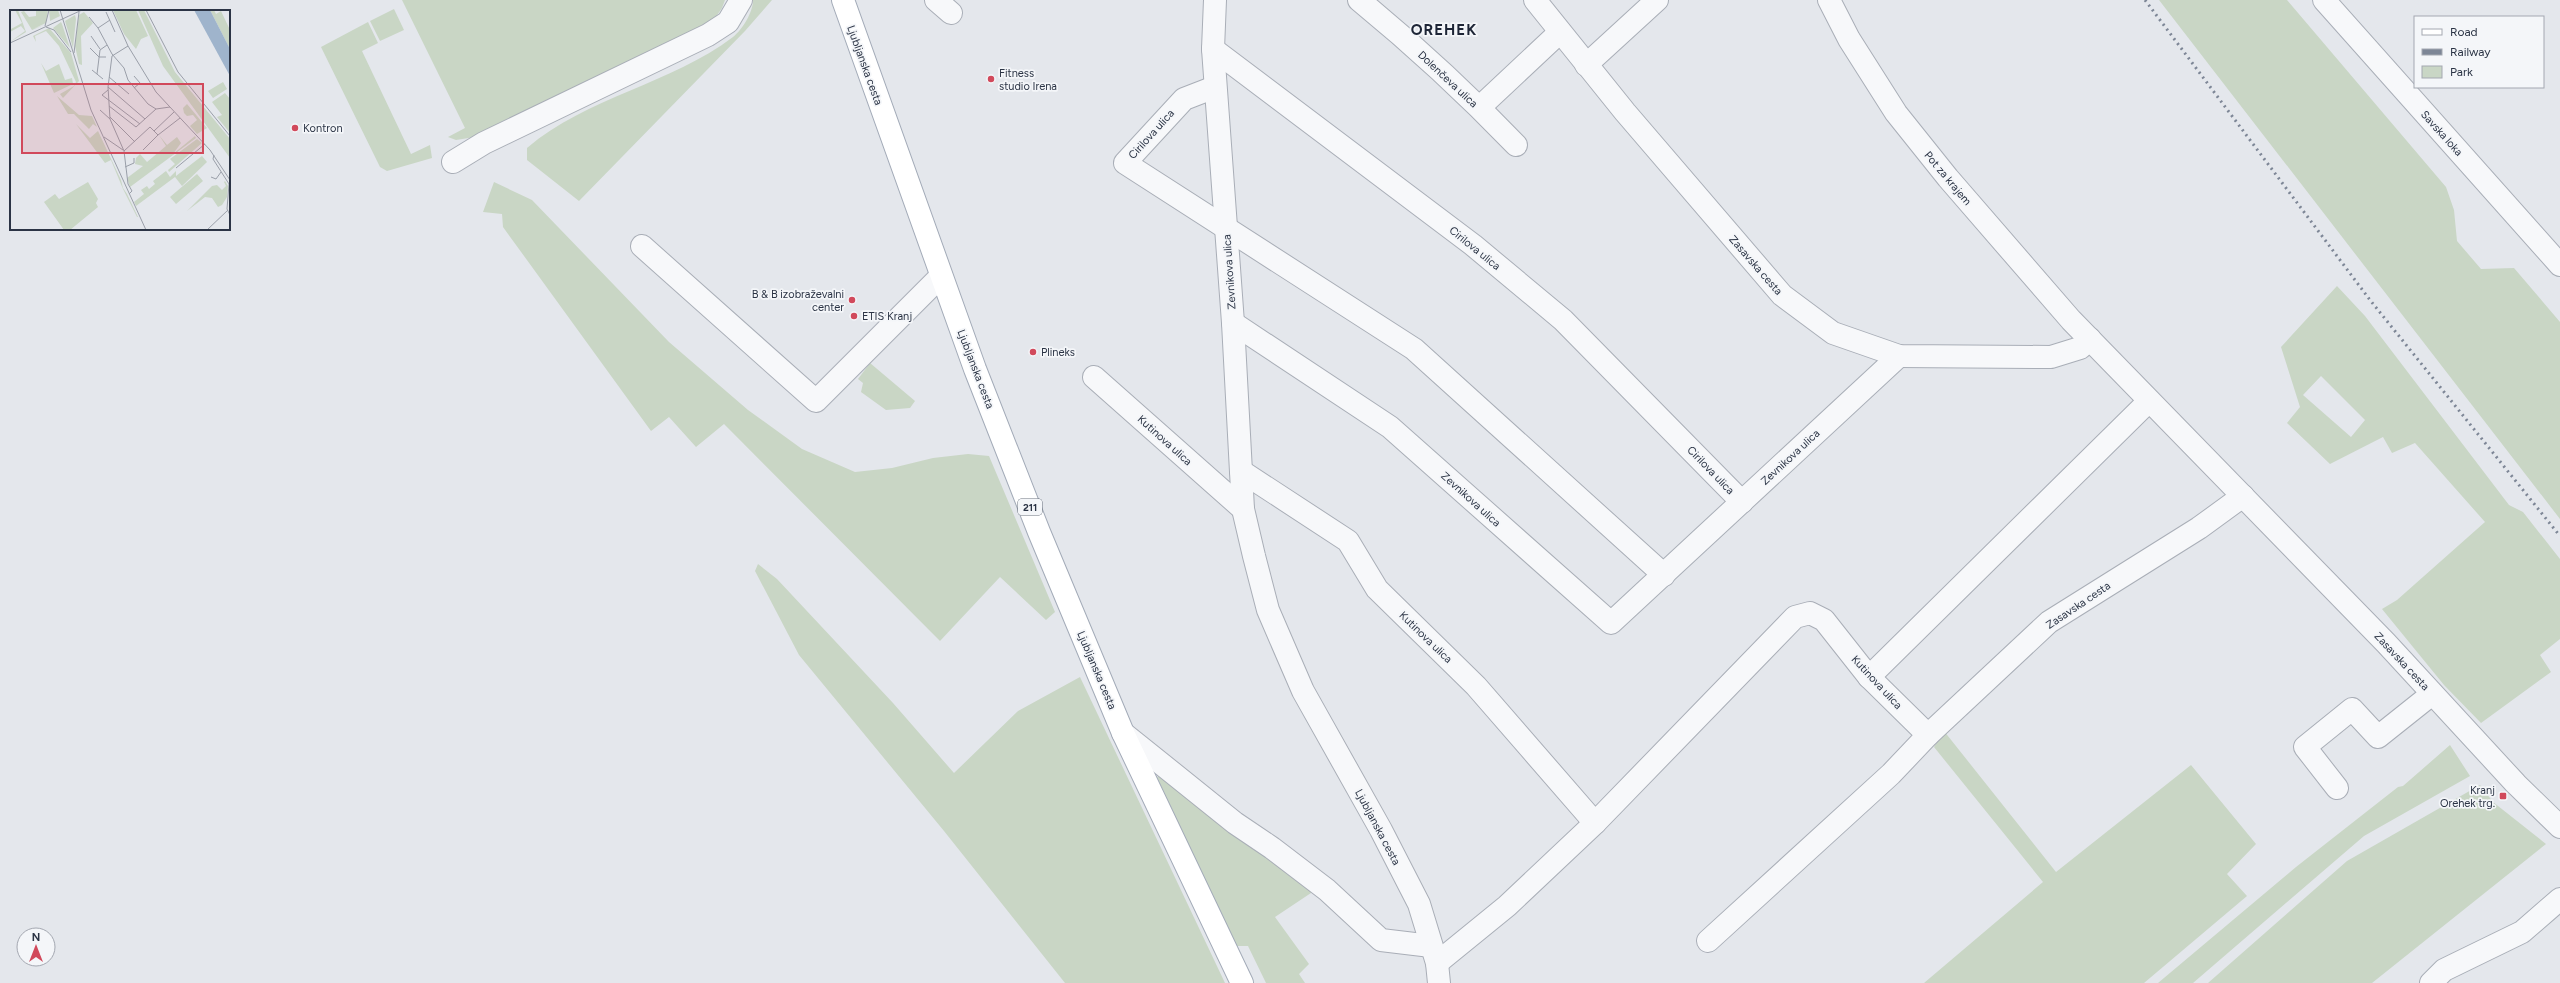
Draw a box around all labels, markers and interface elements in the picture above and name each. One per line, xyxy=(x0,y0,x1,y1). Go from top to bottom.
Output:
inset map xyxy=(10,10,230,230)
legend xyxy=(2414,16,2544,88)
district label: OREHEK xyxy=(1411,21,1477,39)
street label: Ljubljanska cesta xyxy=(844,24,885,107)
text: Road xyxy=(2450,25,2478,39)
text: Railway xyxy=(2450,45,2491,59)
street label: Dolenčeva ulica xyxy=(1415,48,1480,110)
text: Park xyxy=(2450,65,2473,79)
place label: Fitness studio Irena xyxy=(999,67,1057,93)
marker: Fitness studio Irena xyxy=(986,74,996,84)
street label: Cirilova ulica xyxy=(1126,107,1177,162)
street label: Savska loka xyxy=(2418,108,2465,159)
place label: Kontron xyxy=(303,122,343,135)
marker: Kontron xyxy=(290,123,300,133)
street label: Pot za krajem xyxy=(1921,149,1974,208)
street label: Cirilova ulica xyxy=(1447,224,1503,273)
street label: Zasavska cesta xyxy=(1726,233,1785,298)
street label: Zevnikova ulica xyxy=(1220,234,1239,310)
place label: B & B izobraževalni center xyxy=(752,288,844,314)
marker: B & B izobraževalni center xyxy=(847,295,857,305)
place label: ETIS Kranj xyxy=(862,310,912,323)
marker: ETIS Kranj xyxy=(849,311,859,321)
street label: Ljubljanska cesta xyxy=(954,328,997,411)
place label: Plineks xyxy=(1041,346,1075,359)
marker: Plineks xyxy=(1028,347,1038,357)
street label: Kutinova ulica xyxy=(1135,413,1194,468)
street label: Zevnikova ulica xyxy=(1758,427,1822,488)
street label: Cirilova ulica xyxy=(1684,444,1737,497)
street label: Zevnikova ulica xyxy=(1438,469,1503,529)
road number: 211 xyxy=(1018,499,1042,515)
street label: Zasavska cesta xyxy=(2044,579,2113,632)
street label: Kutinova ulica xyxy=(1397,609,1455,666)
street label: Ljubljanska cesta xyxy=(1074,629,1119,711)
street label: Zasavska cesta xyxy=(2371,630,2432,693)
street label: Kutinova ulica xyxy=(1849,653,1905,712)
place label: Kranj Orehek trg. xyxy=(2440,784,2495,810)
street label: Ljubljanska cesta xyxy=(1352,787,1403,867)
marker: Kranj Orehek trg. xyxy=(2498,791,2508,801)
north arrow xyxy=(16,927,56,967)
text: N xyxy=(32,931,40,944)

